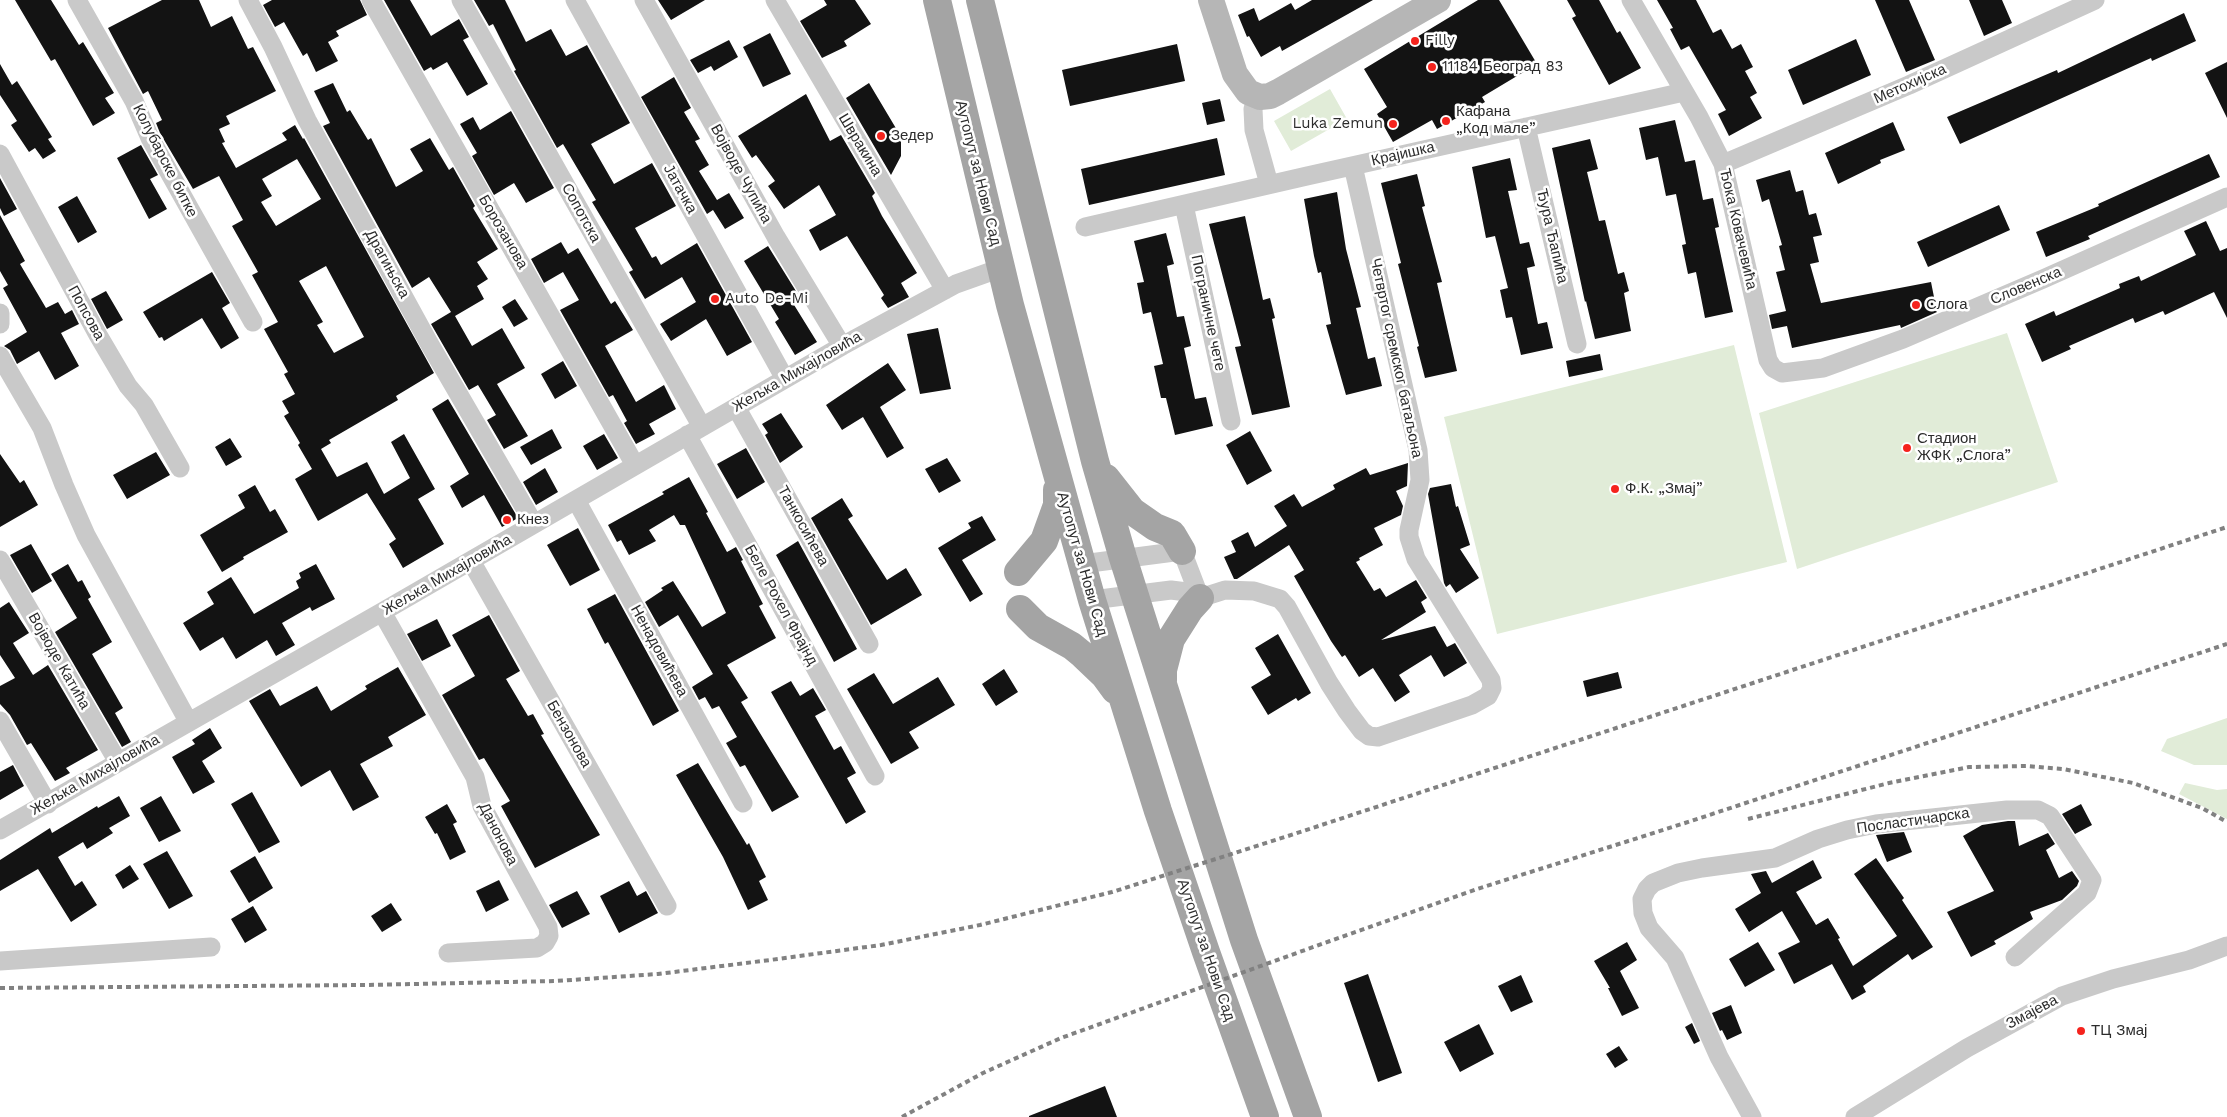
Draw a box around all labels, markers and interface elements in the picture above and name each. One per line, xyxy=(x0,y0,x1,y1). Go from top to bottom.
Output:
place label: Filly xyxy=(1425,32,1455,50)
marker: Filly xyxy=(1409,35,1421,47)
place label: 11184 Београд 83 xyxy=(1442,58,1563,76)
street label: Метохијска xyxy=(1871,60,1949,108)
marker: 11184 Београд 83 xyxy=(1426,61,1438,73)
street label: Аутопут за Нови Сад xyxy=(951,99,1005,247)
street label: Колубарске битке xyxy=(129,101,201,221)
place label: Кафана „Код мале” xyxy=(1456,103,1536,138)
street label: Швракина xyxy=(834,110,886,180)
place label: Luka Zemun xyxy=(1292,115,1383,133)
marker: Кафана „Код мале” xyxy=(1440,115,1452,127)
marker: Luka Zemun xyxy=(1387,118,1399,130)
street label: Војводе Чупића xyxy=(706,121,776,227)
place label: Зедер xyxy=(891,127,934,145)
marker: Зедер xyxy=(875,130,887,142)
street label: Крајишка xyxy=(1370,138,1436,170)
street label: Јатачка xyxy=(659,161,701,217)
street label: Ђока Ковачевића xyxy=(1715,167,1761,291)
street label: Сопотска xyxy=(557,180,605,246)
street label: Ђура Ђапића xyxy=(1532,187,1572,285)
street label: Борозанова xyxy=(475,192,531,272)
street label: Драгињска xyxy=(361,227,413,301)
street label: Пограничне чете xyxy=(1187,253,1229,373)
street label: Четвртог сремског батаљона xyxy=(1366,256,1426,460)
street label: Словенска xyxy=(1988,263,2064,309)
street label: Попсова xyxy=(64,283,108,343)
place label: Auto De-Mi xyxy=(725,290,808,308)
marker: Auto De-Mi xyxy=(709,293,721,305)
place label: Слога xyxy=(1926,296,1968,314)
marker: Слога xyxy=(1910,299,1922,311)
street label: Жељка Михајловића xyxy=(729,328,865,416)
place label: Стадион ЖФК „Слога” xyxy=(1917,430,2011,465)
marker: Стадион ЖФК „Слога” xyxy=(1901,442,1913,454)
place label: Ф.К. „Змај” xyxy=(1625,480,1703,498)
street label: Танкосићева xyxy=(774,483,832,569)
marker: Ф.К. „Змај” xyxy=(1609,483,1621,495)
street label: Аутопут за Нови Сад xyxy=(1053,490,1111,638)
place label: Кнез xyxy=(517,511,549,529)
marker: Кнез xyxy=(501,514,513,526)
street label: Жељка Михајловића xyxy=(379,531,515,619)
street label: Беле Рохел Фрајнд xyxy=(740,542,822,668)
street label: Ненадовићева xyxy=(626,602,692,700)
street label: Војводе Катића xyxy=(24,610,94,712)
street label: Бензонова xyxy=(543,697,595,771)
street label: Жељка Михајловића xyxy=(27,731,163,819)
street label: Данонова xyxy=(475,800,521,868)
street label: Посластичарска xyxy=(1855,804,1971,838)
street label: Аутопут за Нови Сад xyxy=(1173,877,1239,1023)
street label: Змајева xyxy=(2003,991,2061,1033)
place label: ТЦ Змај xyxy=(2091,1022,2147,1040)
marker: ТЦ Змај xyxy=(2075,1025,2087,1037)

